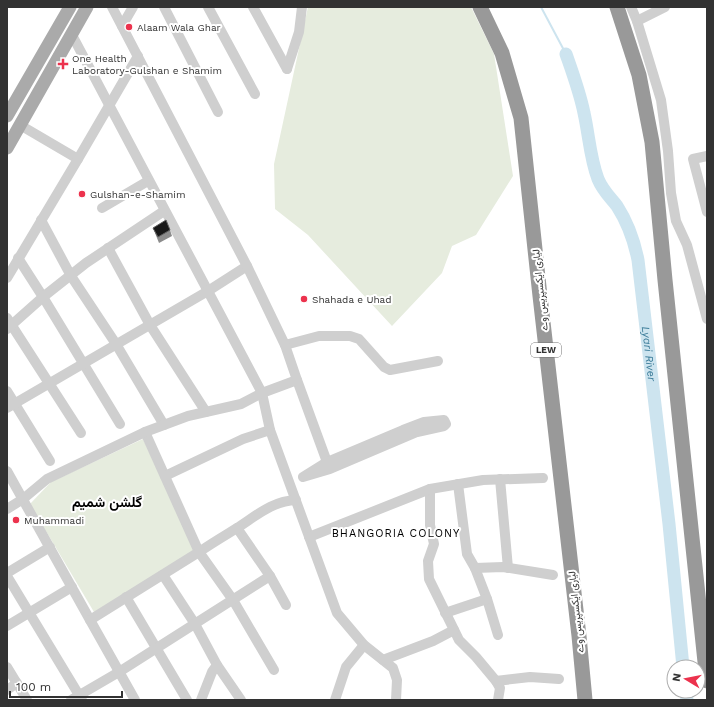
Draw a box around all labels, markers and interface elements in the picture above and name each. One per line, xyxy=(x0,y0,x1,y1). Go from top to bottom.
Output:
marker: Alaam Wala Ghar xyxy=(124,22,134,32)
place label: Alaam Wala Ghar xyxy=(137,22,221,33)
place label: One Health Laboratory-Gulshan e Shamim xyxy=(72,53,222,76)
marker: One Health Laboratory-Gulshan e Shamim xyxy=(57,58,69,70)
marker: Gulshan-e-Shamim xyxy=(77,189,87,199)
place label: Gulshan-e-Shamim xyxy=(90,189,186,200)
street label: لیاری ایکسپریس وے xyxy=(530,248,552,331)
marker: Shahada e Uhad xyxy=(299,294,309,304)
place label: Shahada e Uhad xyxy=(312,294,392,305)
water label: Lyari River xyxy=(639,325,659,383)
road number: LEW xyxy=(531,343,561,357)
district label: گلشن شمیم xyxy=(72,494,142,511)
marker: Muhammadi xyxy=(11,515,21,525)
place label: Muhammadi xyxy=(24,515,84,526)
district label: BHANGORIA COLONY xyxy=(332,527,460,540)
street label: لیاری ایکسپریس وے xyxy=(566,570,588,653)
north arrow xyxy=(666,659,706,699)
text: N xyxy=(670,672,684,682)
scale bar xyxy=(10,673,122,699)
text: 100 m xyxy=(16,680,51,694)

